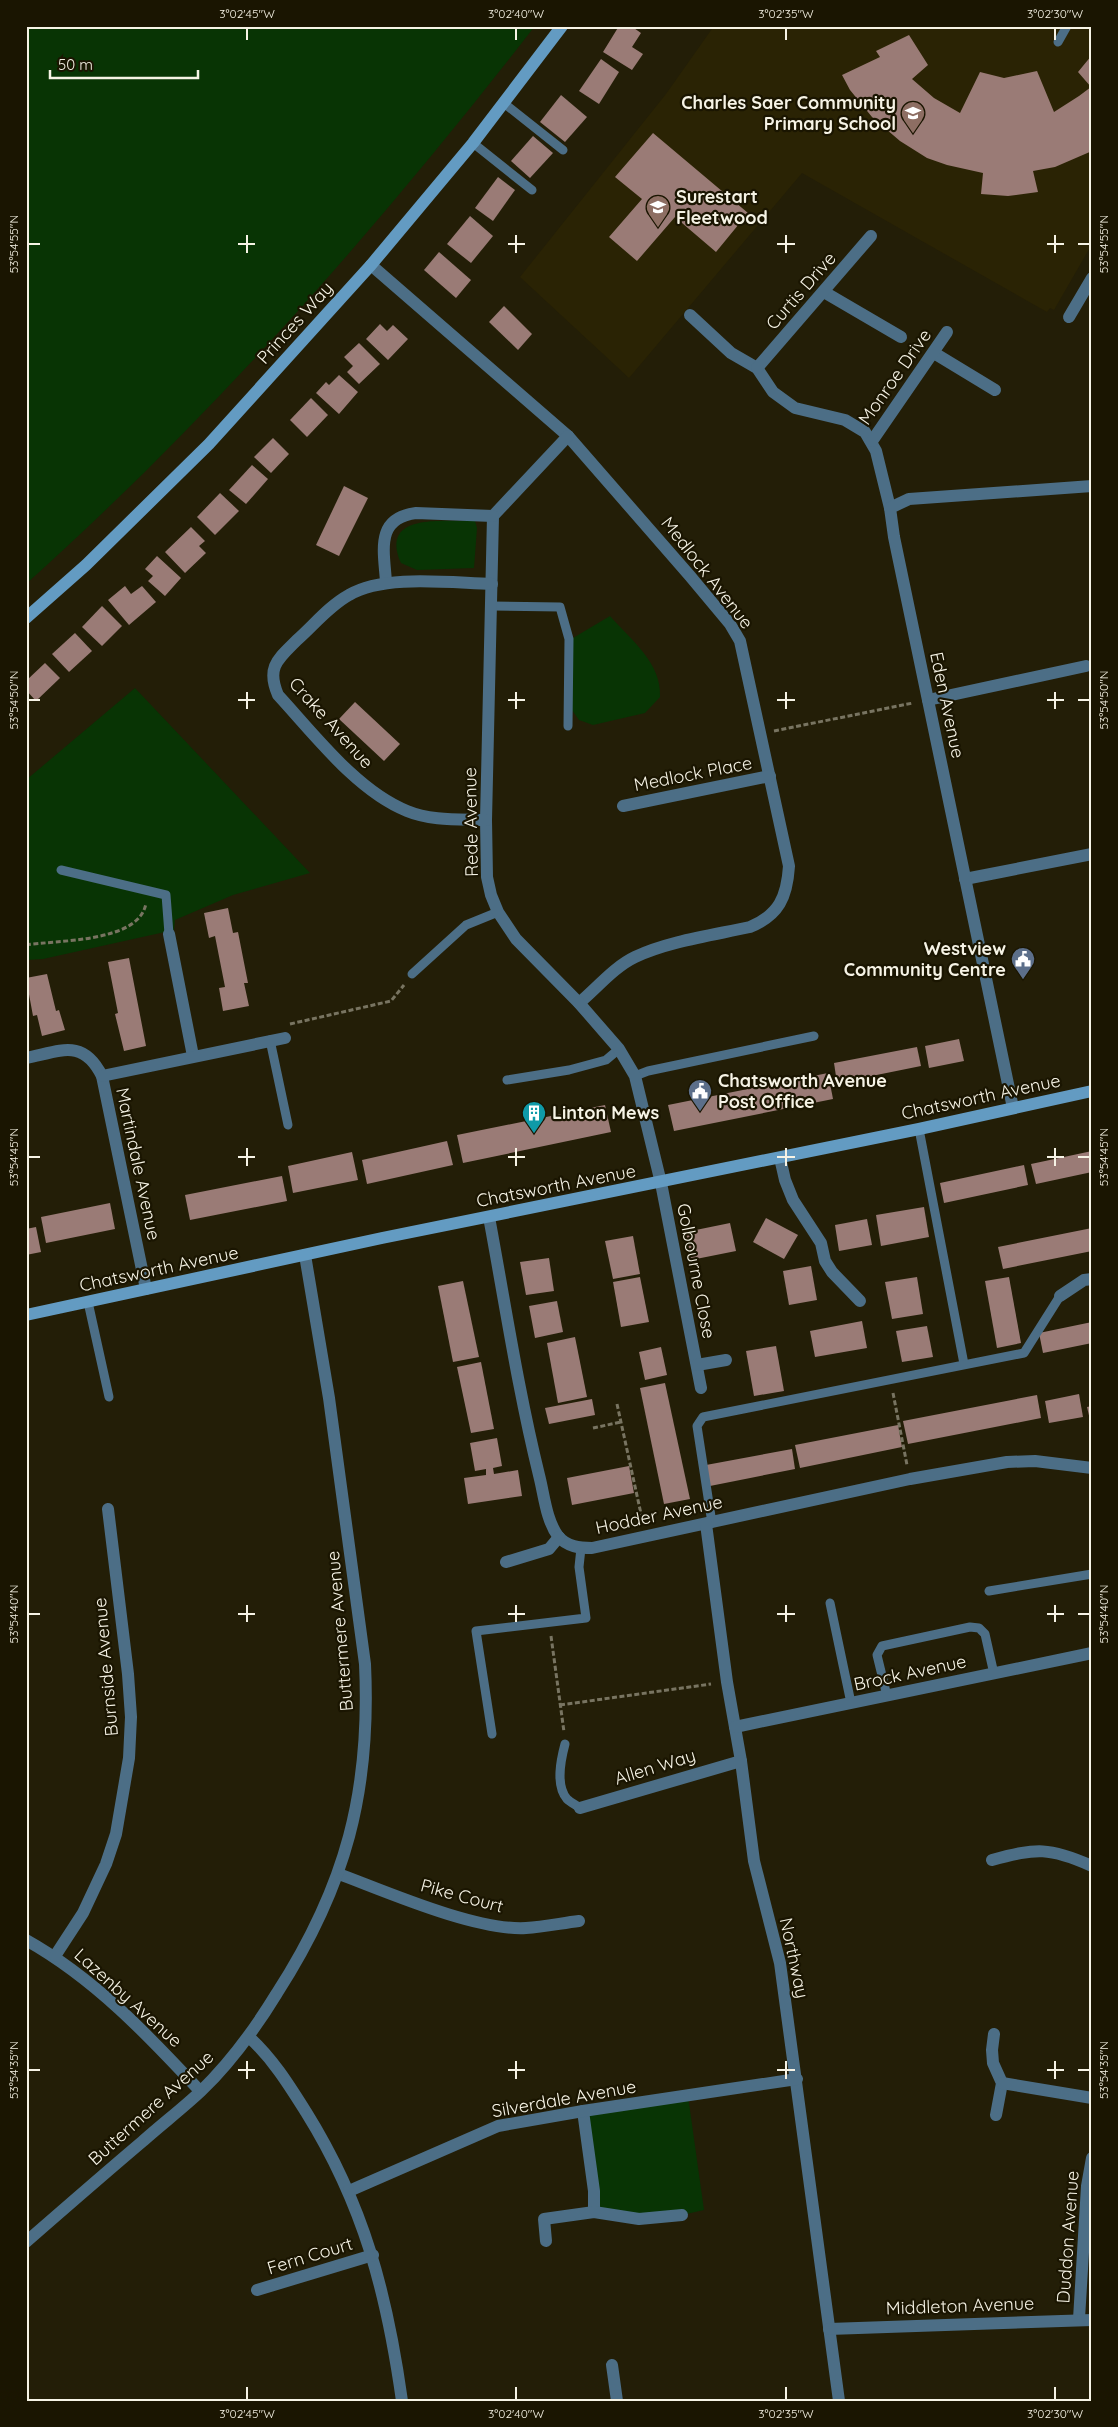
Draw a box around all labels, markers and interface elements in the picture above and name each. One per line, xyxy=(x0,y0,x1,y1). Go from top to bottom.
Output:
text: 3°02'45"W xyxy=(219,6,275,21)
text: 3°02'40"W xyxy=(488,6,544,21)
text: 3°02'35"W xyxy=(758,6,814,21)
text: 3°02'30"W xyxy=(1027,6,1083,21)
scale bar xyxy=(50,48,198,80)
text: 50 m xyxy=(58,55,93,74)
place label: Charles Saer Community Primary School xyxy=(681,91,896,135)
school or university icon: Charles Saer Community Primary School xyxy=(900,100,926,134)
place label: Surestart Fleetwood xyxy=(676,185,768,229)
school or university icon: Surestart Fleetwood xyxy=(645,194,671,228)
text: 53°54'55"N xyxy=(6,215,21,273)
text: 53°54'55"N xyxy=(1096,215,1111,273)
street label: Curtis Drive xyxy=(761,247,841,334)
street label: Princes Way xyxy=(252,277,338,369)
street label: Monroe Drive xyxy=(853,324,936,429)
street label: Medlock Avenue xyxy=(656,512,758,633)
street label: Eden Avenue xyxy=(925,650,970,760)
text: 53°54'50"N xyxy=(6,670,21,730)
text: 53°54'50"N xyxy=(1096,670,1111,730)
street label: Crake Avenue xyxy=(284,672,378,773)
street label: Medlock Place xyxy=(632,751,754,796)
street label: Rede Avenue xyxy=(458,767,483,877)
place label: Westview Community Centre xyxy=(844,937,1006,981)
public building icon: Westview Community Centre xyxy=(1010,946,1036,980)
street label: Chatsworth Avenue xyxy=(899,1068,1062,1125)
place label: Chatsworth Avenue Post Office xyxy=(718,1069,887,1113)
public building icon: Chatsworth Avenue Post Office xyxy=(687,1078,713,1112)
street label: Martindale Avenue xyxy=(111,1085,166,1242)
building icon: Linton Mews xyxy=(521,1100,547,1134)
place label: Linton Mews xyxy=(552,1101,659,1124)
text: 53°54'45"N xyxy=(6,1128,21,1186)
text: 53°54'45"N xyxy=(1096,1128,1111,1186)
street label: Chatsworth Avenue xyxy=(474,1159,638,1212)
street label: Golbourne Close xyxy=(672,1201,721,1340)
street label: Chatsworth Avenue xyxy=(77,1240,240,1297)
street label: Hodder Avenue xyxy=(593,1490,724,1539)
street label: Buttermere Avenue xyxy=(321,1550,358,1712)
text: 53°54'40"N xyxy=(6,1585,21,1643)
text: 53°54'40"N xyxy=(1096,1585,1111,1643)
street label: Burnside Avenue xyxy=(88,1597,123,1737)
street label: Brock Avenue xyxy=(851,1649,968,1696)
street label: Allen Way xyxy=(612,1743,698,1790)
street label: Pike Court xyxy=(418,1873,506,1918)
street label: Northway xyxy=(775,1915,814,2000)
street label: Lazenby Avenue xyxy=(70,1943,187,2052)
text: 53°54'35"N xyxy=(6,2041,21,2099)
text: 53°54'35"N xyxy=(1096,2041,1111,2099)
street label: Buttermere Avenue xyxy=(83,2045,218,2170)
street label: Silverdale Avenue xyxy=(490,2074,638,2123)
street label: Duddon Avenue xyxy=(1051,2170,1084,2304)
street label: Fern Court xyxy=(264,2232,355,2279)
street label: Middleton Avenue xyxy=(885,2291,1035,2320)
text: 3°02'45"W xyxy=(219,2406,275,2421)
text: 3°02'40"W xyxy=(488,2406,544,2421)
text: 3°02'35"W xyxy=(758,2406,814,2421)
text: 3°02'30"W xyxy=(1027,2406,1083,2421)

